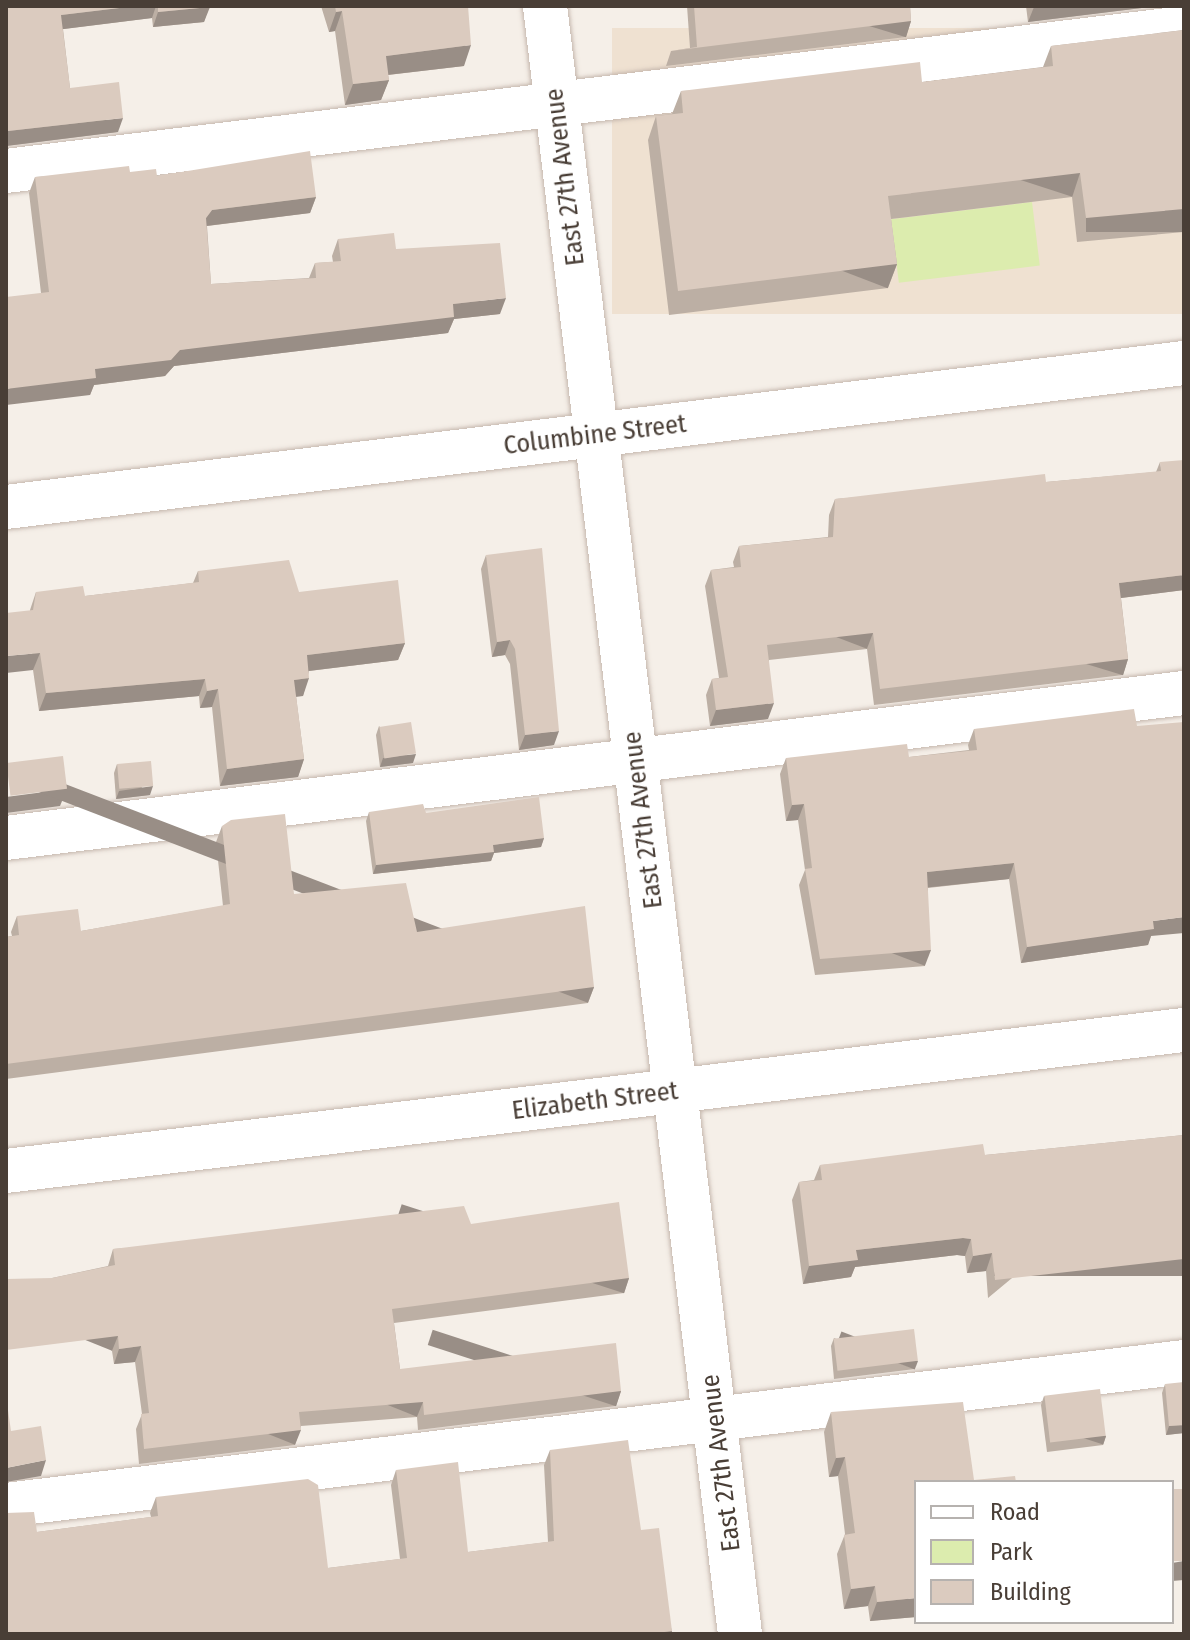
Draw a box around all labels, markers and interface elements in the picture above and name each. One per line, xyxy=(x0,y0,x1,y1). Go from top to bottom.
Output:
street label: East 27th Avenue xyxy=(539,87,591,267)
street label: Columbine Street xyxy=(502,408,688,462)
street label: East 27th Avenue xyxy=(617,730,669,910)
street label: Elizabeth Street xyxy=(510,1075,680,1127)
street label: East 27th Avenue xyxy=(695,1373,747,1553)
legend xyxy=(914,1480,1174,1624)
text: Road xyxy=(990,1498,1040,1526)
text: Park xyxy=(990,1538,1033,1566)
text: Building xyxy=(990,1578,1071,1606)

